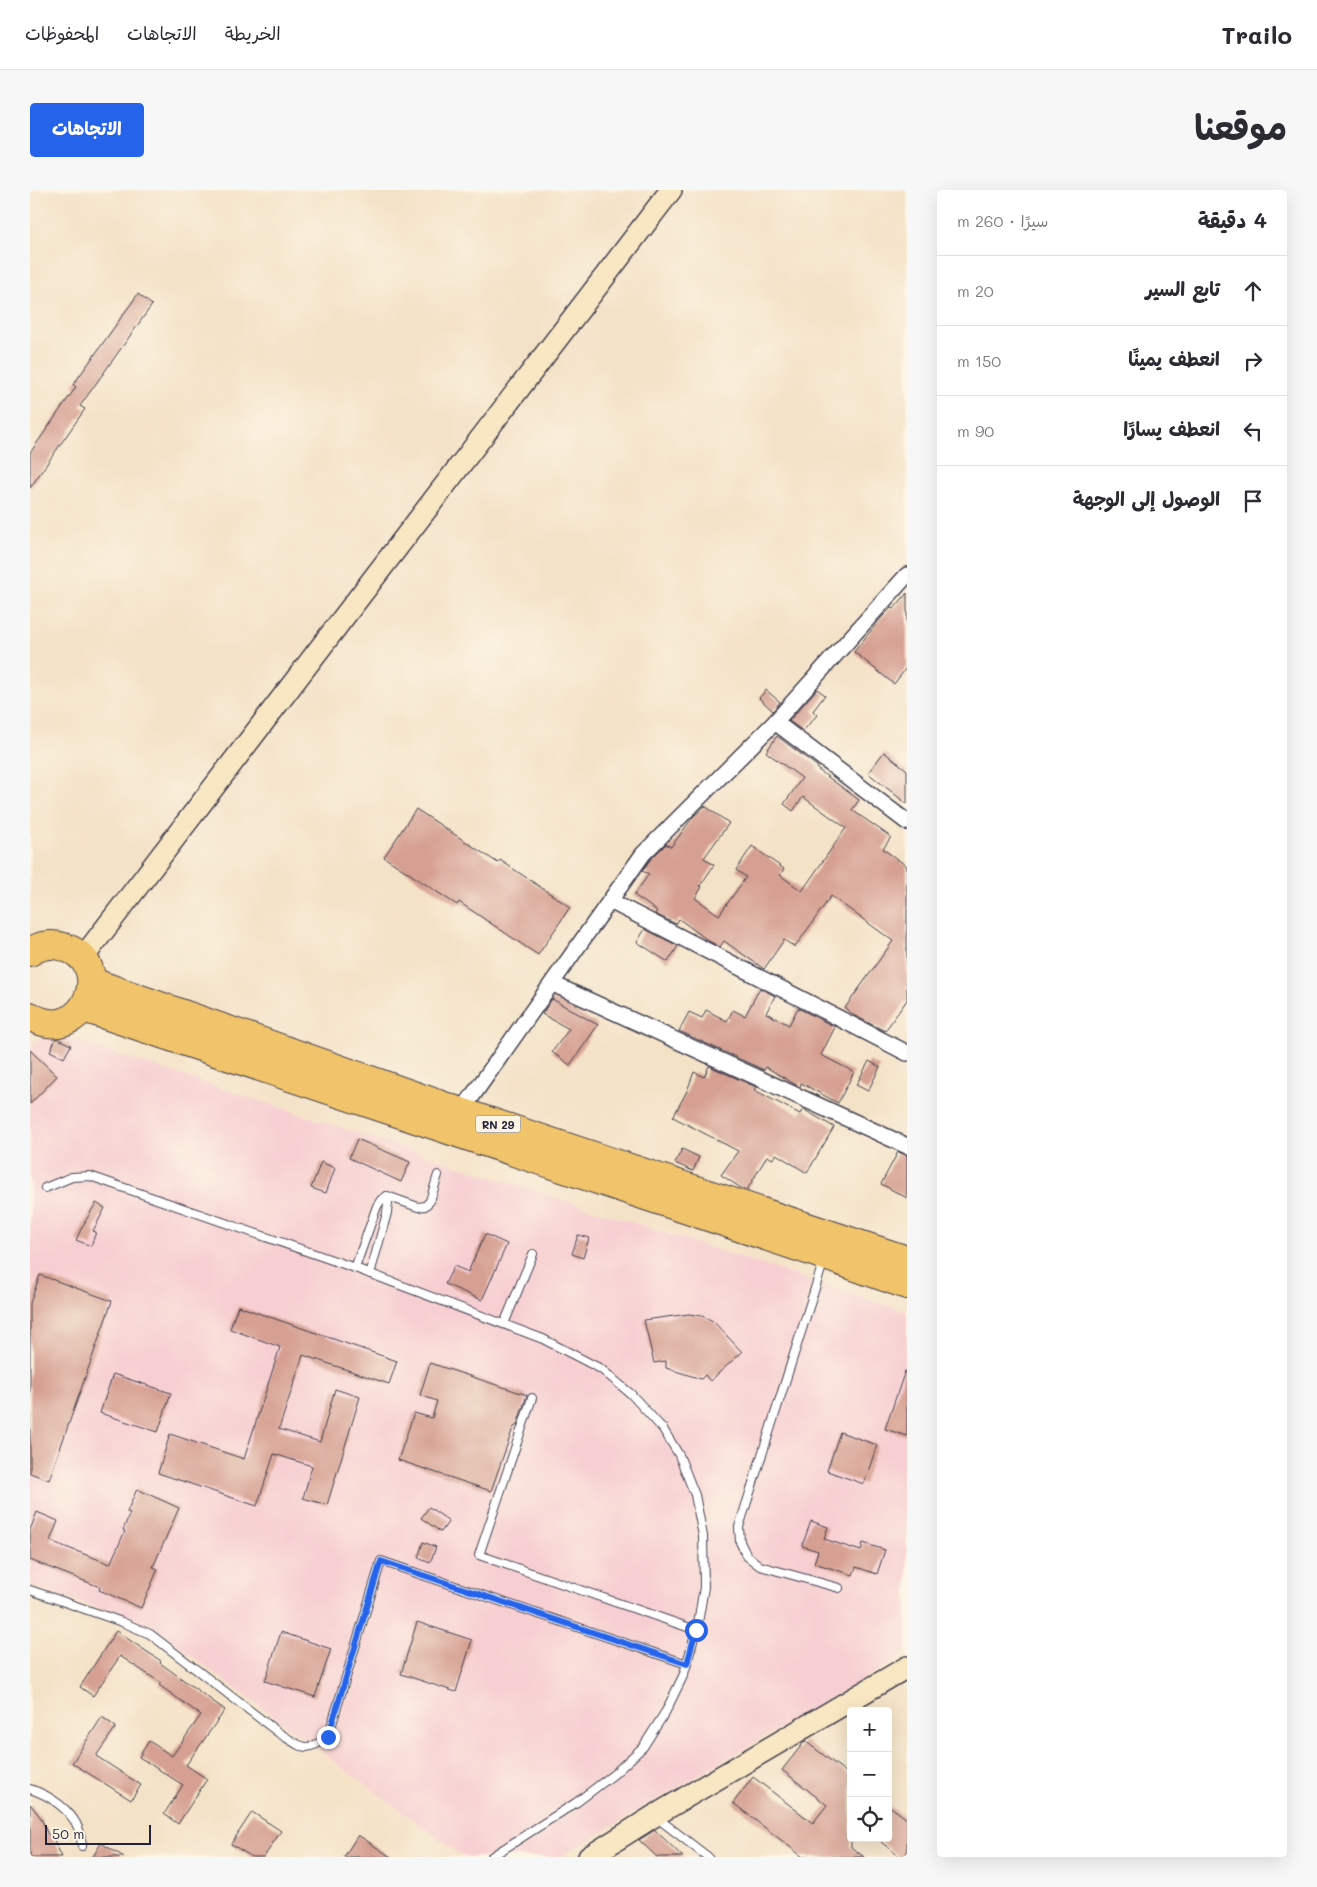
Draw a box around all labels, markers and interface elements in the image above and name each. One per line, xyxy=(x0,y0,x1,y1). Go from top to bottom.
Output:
text: Trailo xyxy=(1221,19,1292,50)
text: المحفوظات xyxy=(25,21,99,45)
text: الاتجاهات xyxy=(127,21,197,45)
text: الخريطة xyxy=(225,21,281,45)
button: الاتجاهات xyxy=(30,103,144,157)
text: موقعنا xyxy=(1194,103,1287,149)
text: 4 دقيقة xyxy=(1198,206,1267,233)
text: سيرًا · 260 m xyxy=(957,210,1048,231)
text: تابع السير xyxy=(1145,276,1220,301)
icon: ahead xyxy=(1239,277,1267,305)
text: 20 m xyxy=(957,280,994,301)
text: انعطف يمينًا xyxy=(1128,346,1220,371)
icon: right xyxy=(1239,347,1267,375)
text: 150 m xyxy=(957,350,1001,371)
text: انعطف يسارًا xyxy=(1123,416,1220,441)
icon: left xyxy=(1239,417,1267,445)
text: 90 m xyxy=(957,420,994,441)
text: الوصول إلى الوجهة xyxy=(1073,486,1220,511)
icon: arrive xyxy=(1239,487,1267,515)
road number: RN 29 xyxy=(476,1116,520,1132)
route start xyxy=(685,1619,708,1642)
map controls xyxy=(847,1707,892,1842)
button: + xyxy=(847,1707,892,1752)
route end xyxy=(317,1726,340,1749)
button: − xyxy=(847,1752,892,1797)
button: locate xyxy=(847,1797,892,1842)
scale bar xyxy=(45,1822,151,1845)
text: 50 m xyxy=(52,1824,84,1843)

